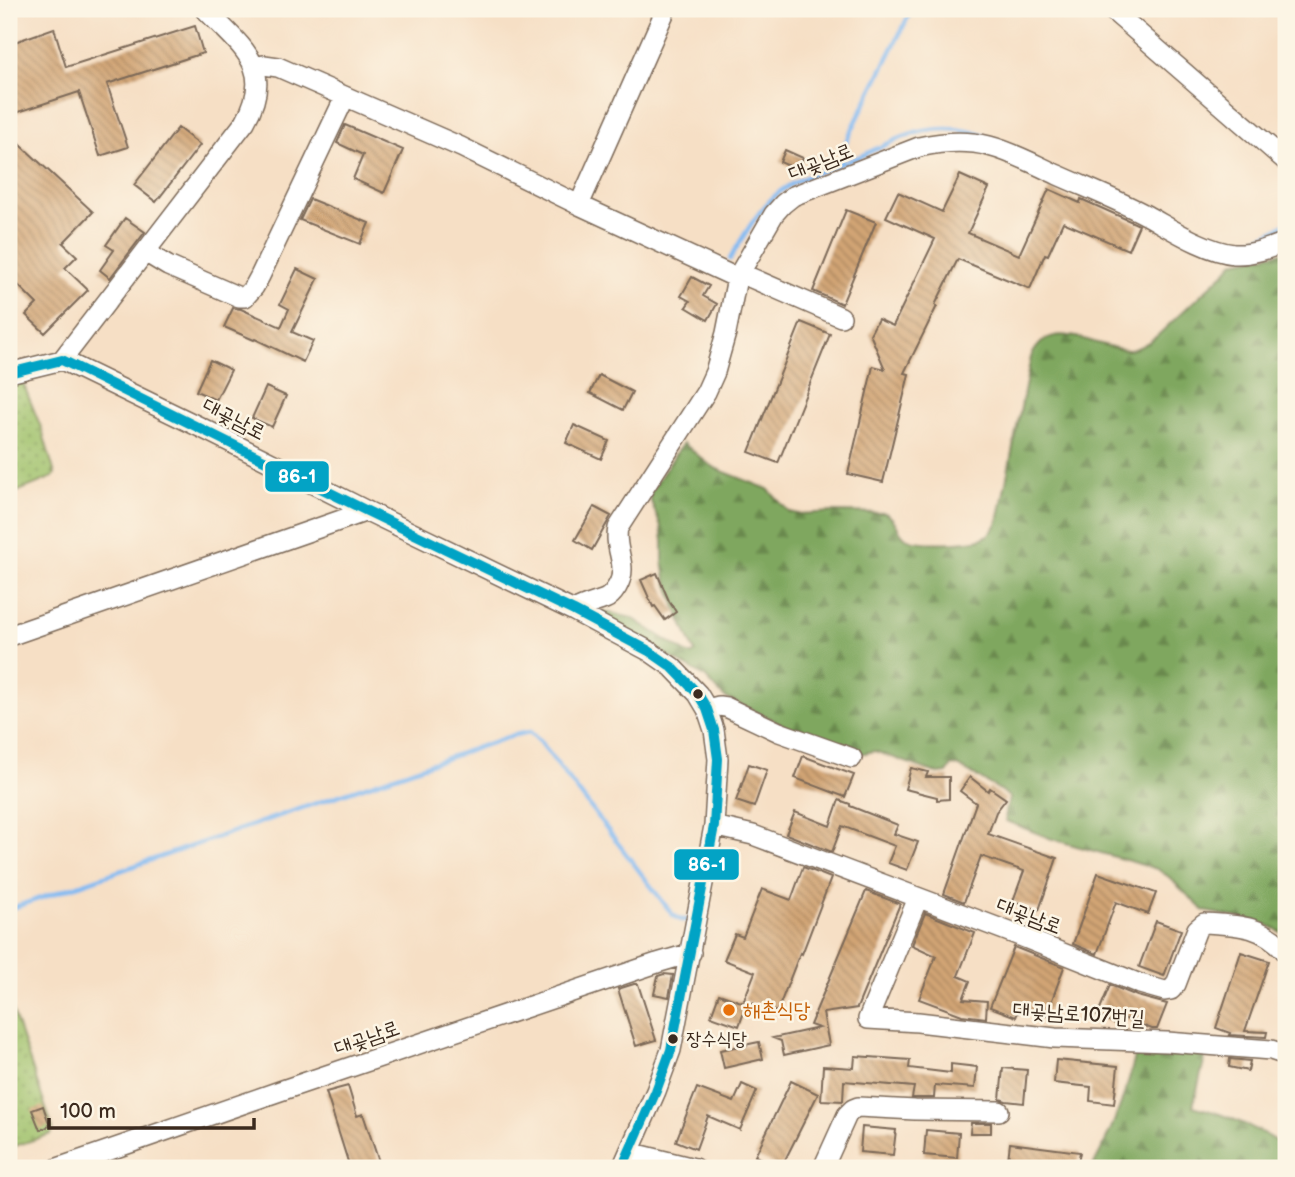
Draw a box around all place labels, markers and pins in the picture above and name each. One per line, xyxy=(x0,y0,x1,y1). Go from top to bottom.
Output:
unlabelled marker xyxy=(691,687,705,701)
place label: 해촌식당 xyxy=(743,998,811,1023)
marker: 해촌식당 xyxy=(721,1002,737,1018)
place label: 장수식당 xyxy=(686,1028,747,1051)
marker: 장수식당 xyxy=(666,1032,680,1046)

